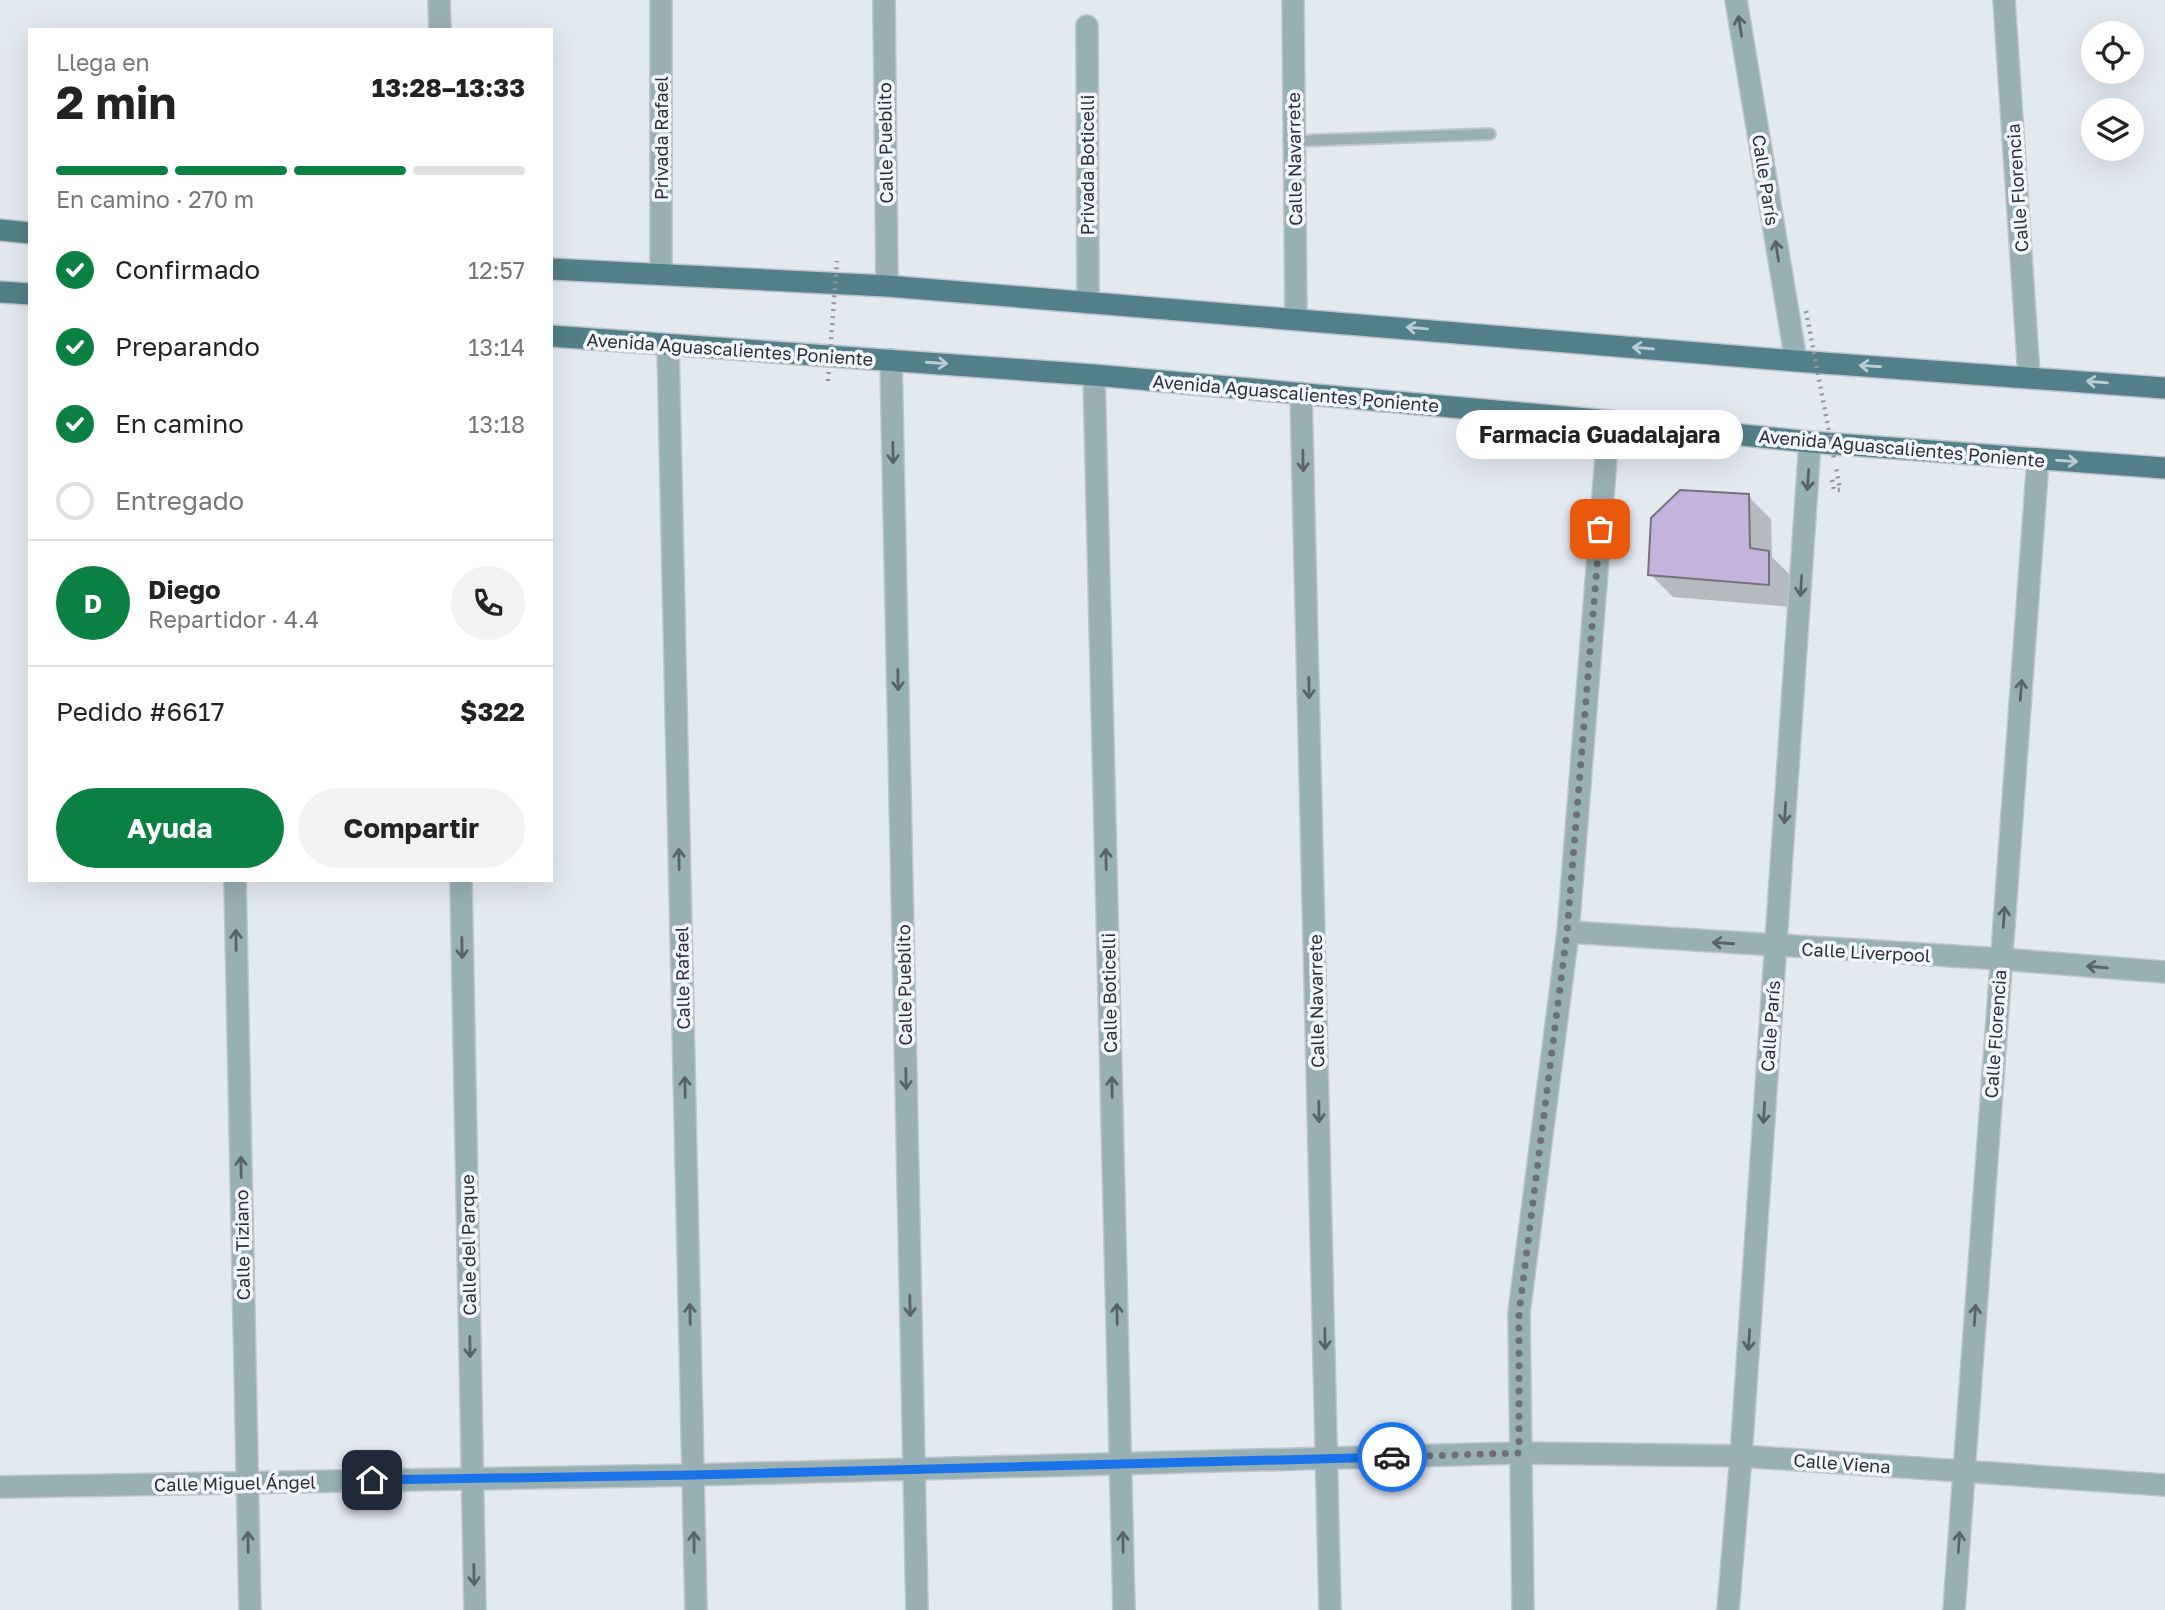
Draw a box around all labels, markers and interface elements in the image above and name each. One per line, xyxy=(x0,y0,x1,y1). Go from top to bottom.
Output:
one-way arrow xyxy=(1733,16,1746,38)
map controls xyxy=(2081,21,2144,161)
button: locate xyxy=(2081,21,2144,84)
text: Llega en xyxy=(56,48,150,76)
text: 13:28–13:33 xyxy=(372,72,525,103)
text: 2 min xyxy=(56,74,176,129)
street label: Privada Rafael xyxy=(650,76,672,200)
street label: Calle Pueblito xyxy=(873,82,897,204)
street label: Calle Navarrete xyxy=(1282,92,1306,226)
street label: Privada Boticelli xyxy=(1076,95,1098,235)
button: layers xyxy=(2081,98,2144,161)
street label: Calle Florencia xyxy=(2002,123,2032,253)
street label: Calle París xyxy=(1748,133,1784,227)
text: En camino · 270 m xyxy=(56,185,254,213)
one-way arrow xyxy=(1770,240,1783,263)
icon: check xyxy=(56,251,94,289)
text: Confirmado xyxy=(115,254,260,285)
text: 12:57 xyxy=(468,256,525,284)
one-way arrow xyxy=(1406,321,1428,334)
icon: check xyxy=(56,328,94,366)
street label: Avenida Aguascalientes Poniente xyxy=(586,328,874,370)
text: Preparando xyxy=(115,331,260,362)
text: 13:14 xyxy=(468,333,525,361)
one-way arrow xyxy=(1633,341,1655,354)
one-way arrow xyxy=(925,357,948,370)
one-way arrow xyxy=(1859,359,1882,372)
street label: Avenida Aguascalientes Poniente xyxy=(1152,370,1440,416)
one-way arrow xyxy=(2086,375,2109,388)
icon: check xyxy=(56,405,94,443)
text: En camino xyxy=(115,408,244,439)
text: 13:18 xyxy=(468,410,525,438)
callout: Farmacia Guadalajara xyxy=(1456,410,1744,459)
text: Farmacia Guadalajara xyxy=(1479,420,1720,448)
street label: Avenida Aguascalientes Poniente xyxy=(1758,425,2046,471)
one-way arrow xyxy=(886,441,900,464)
one-way arrow xyxy=(1296,449,1310,472)
one-way arrow xyxy=(2055,455,2078,468)
one-way arrow xyxy=(1801,468,1814,491)
text: Entregado xyxy=(115,485,244,516)
pin xyxy=(1570,499,1630,559)
icon: bag xyxy=(1581,510,1619,548)
button: phone xyxy=(451,566,525,640)
text: Diego xyxy=(148,574,221,605)
one-way arrow xyxy=(1794,574,1807,597)
text: D xyxy=(84,588,102,619)
text: Repartidor · 4.4 xyxy=(148,605,319,633)
one-way arrow xyxy=(891,668,904,691)
one-way arrow xyxy=(1302,677,1315,700)
one-way arrow xyxy=(2015,679,2028,702)
text: Pedido #6617 xyxy=(56,696,224,727)
text: $322 xyxy=(460,696,525,727)
button: Ayuda xyxy=(56,788,284,868)
button: Compartir xyxy=(298,788,525,868)
one-way arrow xyxy=(1778,801,1791,824)
one-way arrow xyxy=(673,848,686,871)
one-way arrow xyxy=(1099,848,1113,871)
one-way arrow xyxy=(1998,906,2011,929)
street label: Calle Pueblito xyxy=(892,924,916,1046)
street label: Calle Rafael xyxy=(670,926,694,1030)
one-way arrow xyxy=(229,929,243,952)
street label: Calle Boticelli xyxy=(1097,933,1121,1053)
street label: Calle Navarrete xyxy=(1304,934,1328,1068)
one-way arrow xyxy=(1712,936,1735,949)
one-way arrow xyxy=(455,937,469,960)
street label: Calle Liverpool xyxy=(1801,938,1931,966)
one-way arrow xyxy=(2086,960,2109,973)
street label: Calle Florencia xyxy=(1980,969,2010,1099)
street label: Calle París xyxy=(1756,979,1784,1073)
one-way arrow xyxy=(899,1067,912,1090)
one-way arrow xyxy=(678,1076,691,1099)
one-way arrow xyxy=(1105,1076,1118,1099)
one-way arrow xyxy=(1312,1100,1326,1123)
one-way arrow xyxy=(1757,1102,1770,1124)
one-way arrow xyxy=(234,1156,247,1179)
street label: Calle del Parque xyxy=(456,1174,480,1316)
street label: Calle Tiziano xyxy=(230,1189,254,1301)
one-way arrow xyxy=(903,1295,917,1318)
one-way arrow xyxy=(683,1303,696,1326)
one-way arrow xyxy=(1111,1303,1124,1326)
one-way arrow xyxy=(1969,1304,1982,1327)
one-way arrow xyxy=(1318,1328,1331,1351)
one-way arrow xyxy=(1742,1329,1755,1351)
one-way arrow xyxy=(463,1336,477,1359)
courier xyxy=(1357,1422,1427,1492)
icon: car xyxy=(1373,1438,1411,1476)
street label: Calle Viena xyxy=(1793,1449,1891,1477)
pin xyxy=(342,1450,402,1510)
icon: home xyxy=(353,1461,391,1499)
street label: Calle Miguel Ángel xyxy=(154,1471,316,1495)
one-way arrow xyxy=(242,1531,255,1554)
one-way arrow xyxy=(688,1531,701,1554)
one-way arrow xyxy=(1116,1531,1129,1554)
one-way arrow xyxy=(1953,1531,1966,1554)
one-way arrow xyxy=(468,1563,481,1586)

